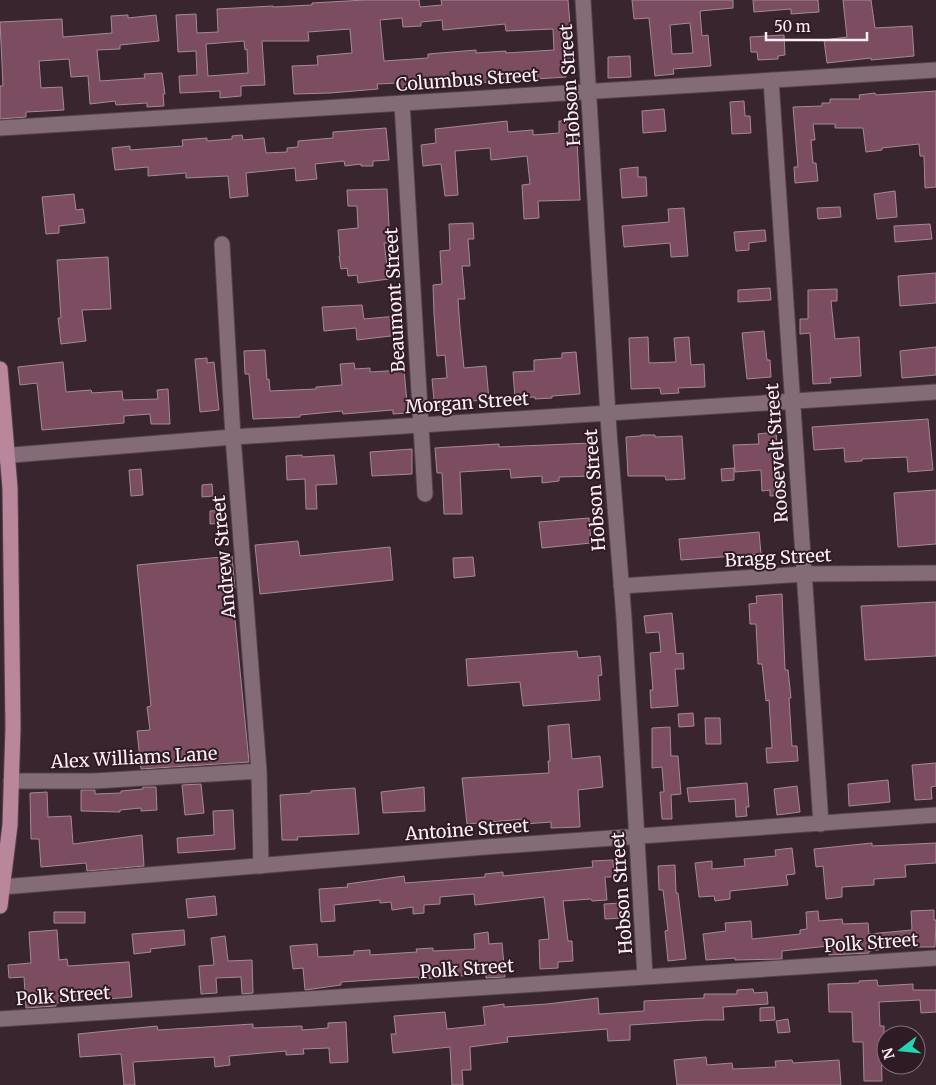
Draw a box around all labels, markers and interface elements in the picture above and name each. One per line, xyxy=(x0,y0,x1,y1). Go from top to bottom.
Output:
scale bar xyxy=(766,10,867,42)
text: 50 m xyxy=(774,17,811,36)
street label: Hobson Street xyxy=(554,23,585,147)
street label: Columbus Street xyxy=(395,63,539,96)
street label: Beaumont Street xyxy=(379,227,410,373)
street label: Roosevelt Street xyxy=(760,383,793,524)
street label: Morgan Street xyxy=(404,387,530,418)
street label: Hobson Street xyxy=(579,428,610,552)
street label: Andrew Street xyxy=(207,494,240,621)
street label: Bragg Street xyxy=(724,543,832,572)
street label: Alex Williams Lane xyxy=(49,742,218,773)
street label: Antoine Street xyxy=(403,814,530,845)
street label: Hobson Street xyxy=(606,831,637,955)
street label: Polk Street xyxy=(823,928,919,957)
street label: Polk Street xyxy=(419,954,515,983)
street label: Polk Street xyxy=(15,981,111,1010)
north arrow xyxy=(876,1025,926,1075)
text: N xyxy=(878,1046,899,1061)

